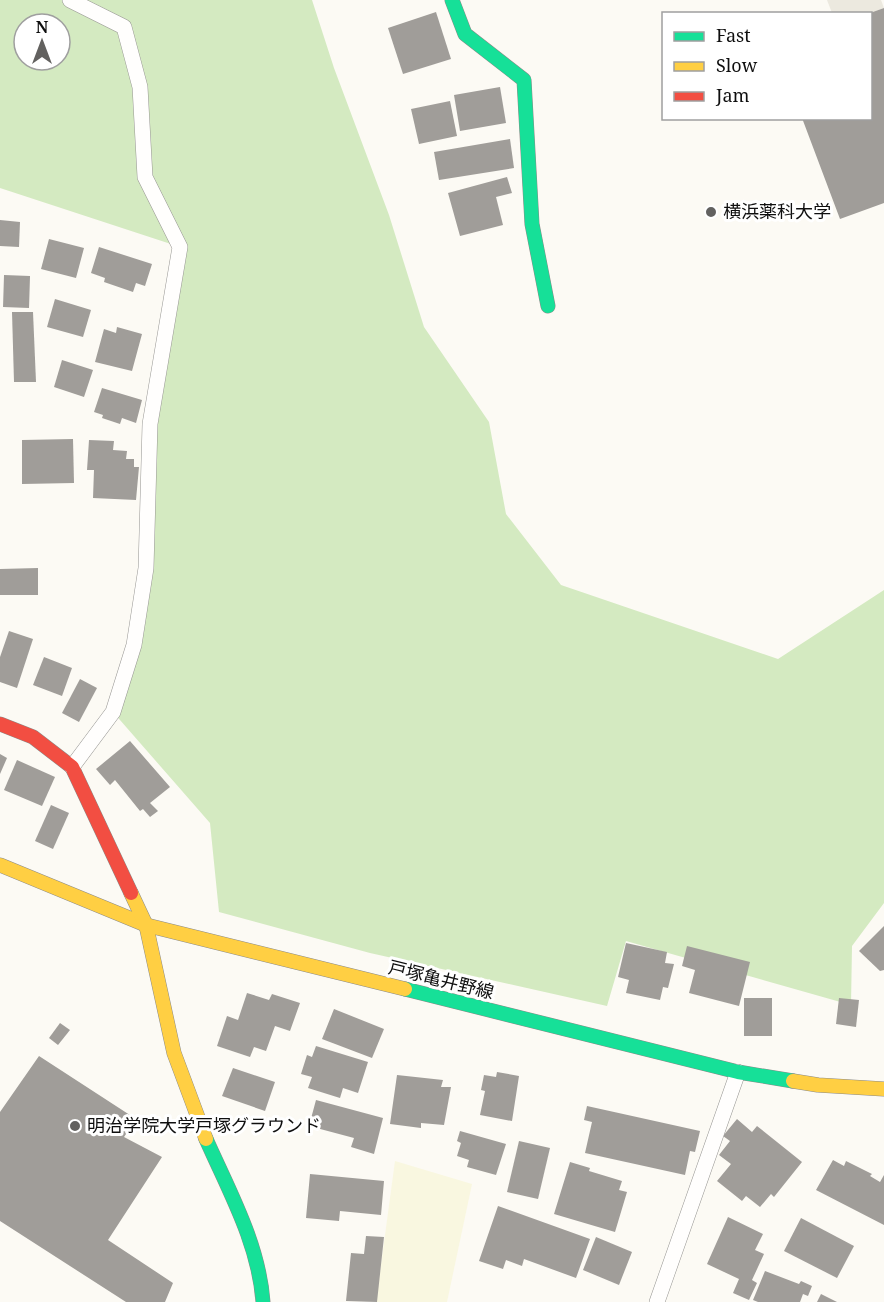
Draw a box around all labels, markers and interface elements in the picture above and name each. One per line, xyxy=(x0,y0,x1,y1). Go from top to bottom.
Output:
north arrow xyxy=(12,12,72,72)
legend xyxy=(662,12,872,120)
text: N xyxy=(36,16,49,38)
text: Fast xyxy=(716,23,751,47)
text: Slow xyxy=(716,53,758,77)
text: Jam xyxy=(715,83,750,107)
place label: 横浜薬科大学 xyxy=(723,199,831,223)
marker: 横浜薬科大学 xyxy=(704,205,718,219)
street label: 戸塚亀井野線 xyxy=(386,954,497,1004)
place label: 明治学院大学戸塚グラウンド xyxy=(87,1113,321,1137)
marker: 明治学院大学戸塚グラウンド xyxy=(68,1119,82,1133)

